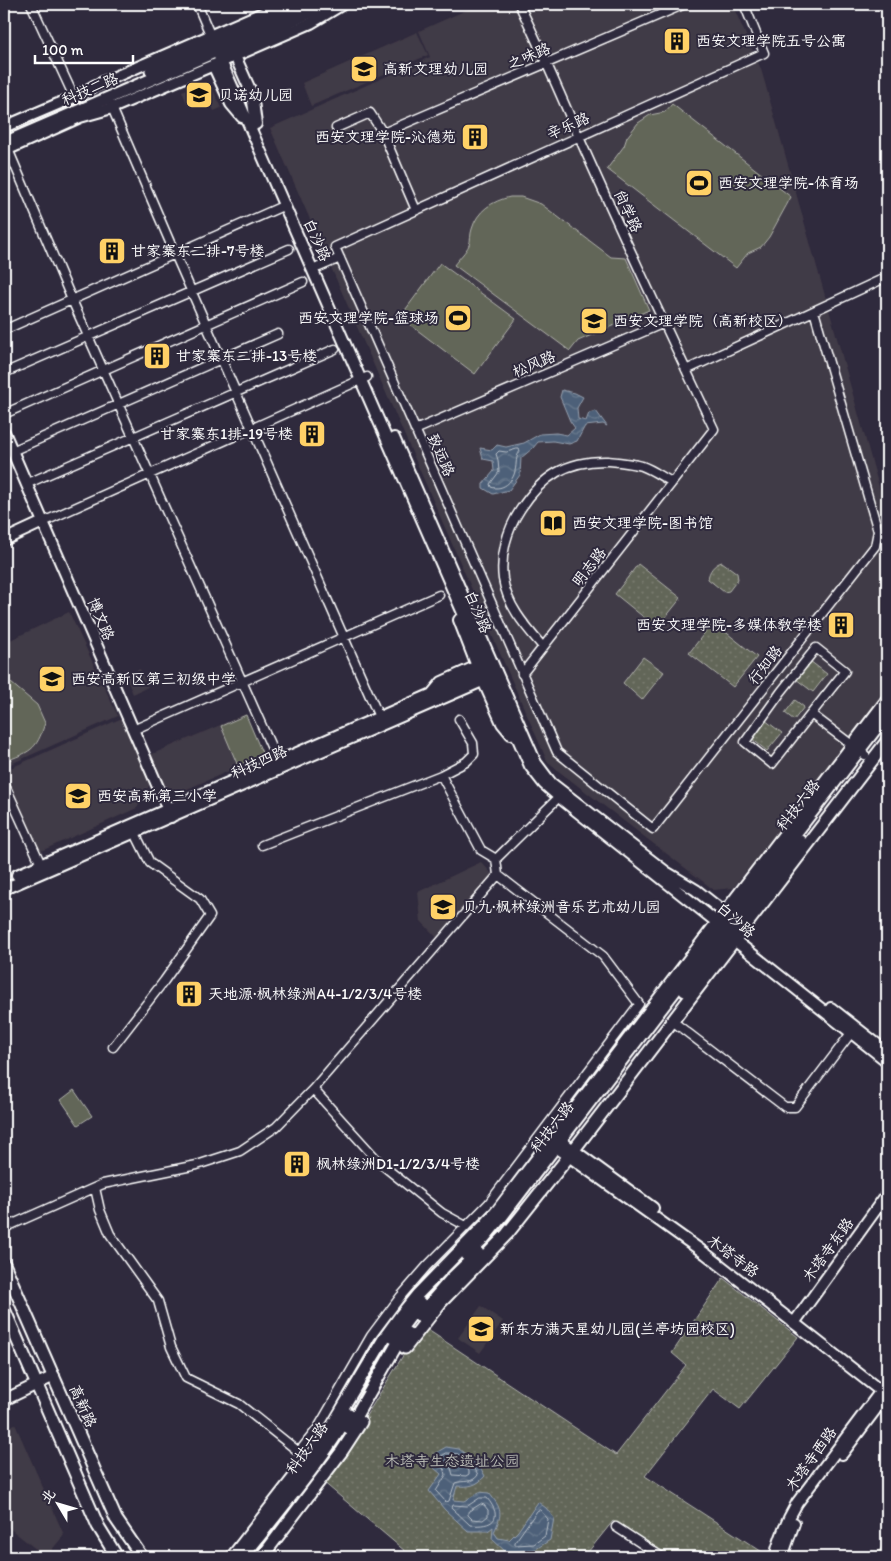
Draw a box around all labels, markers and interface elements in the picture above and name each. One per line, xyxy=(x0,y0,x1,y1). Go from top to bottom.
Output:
building icon: 西安文理学院五号公寓 xyxy=(662,26,692,56)
scale bar xyxy=(35,32,132,64)
place label: 西安文理学院五号公寓 xyxy=(696,32,846,50)
street label: 之味路 xyxy=(505,39,553,73)
text: 100 m xyxy=(42,41,84,59)
school or university icon: 高新文理幼儿园 xyxy=(349,54,379,84)
place label: 高新文理幼儿园 xyxy=(383,60,488,78)
street label: 科技二路 xyxy=(59,69,121,109)
school or university icon: 贝诺幼儿园 xyxy=(184,80,214,110)
place label: 贝诺幼儿园 xyxy=(218,86,293,104)
street label: 辛乐路 xyxy=(544,109,592,143)
building icon: 西安文理学院-沁德苑 xyxy=(460,122,490,152)
place label: 西安文理学院-沁德苑 xyxy=(315,128,456,146)
sports icon: 西安文理学院-体育场 xyxy=(684,168,714,198)
place label: 西安文理学院-体育场 xyxy=(718,174,859,192)
street label: 尚学路 xyxy=(610,187,646,235)
street label: 白沙路 xyxy=(300,216,334,264)
building icon: 甘家寨东二排-7号楼 xyxy=(97,236,127,266)
place label: 甘家寨东二排-7号楼 xyxy=(131,242,264,260)
sports icon: 西安文理学院-篮球场 xyxy=(443,303,473,333)
school or university icon: 西安文理学院（高新校区） xyxy=(579,306,609,336)
place label: 西安文理学院-篮球场 xyxy=(298,309,439,327)
place label: 西安文理学院（高新校区） xyxy=(613,312,793,330)
building icon: 甘家寨东二排-13号楼 xyxy=(142,341,172,371)
place label: 甘家寨东二排-13号楼 xyxy=(176,347,317,365)
street label: 松风路 xyxy=(510,347,558,381)
building icon: 甘家寨东1排-19号楼 xyxy=(297,419,327,449)
place label: 甘家寨东1排-19号楼 xyxy=(160,425,293,443)
street label: 致远路 xyxy=(424,431,458,479)
library icon: 西安文理学院-图书馆 xyxy=(538,508,568,538)
place label: 西安文理学院-图书馆 xyxy=(572,514,713,532)
street label: 明志路 xyxy=(568,544,610,590)
street label: 白沙路 xyxy=(461,588,495,636)
street label: 博文路 xyxy=(84,595,118,643)
building icon: 西安文理学院-多媒体教学楼 xyxy=(826,610,856,640)
place label: 西安文理学院-多媒体教学楼 xyxy=(636,616,822,634)
street label: 行知路 xyxy=(744,642,786,688)
school or university icon: 西安高新区第三初级中学 xyxy=(37,664,67,694)
place label: 西安高新区第三初级中学 xyxy=(71,670,236,688)
street label: 科技四路 xyxy=(228,742,290,782)
street label: 科技六路 xyxy=(772,776,824,834)
school or university icon: 西安高新第三小学 xyxy=(63,781,93,811)
place label: 西安高新第三小学 xyxy=(97,787,217,805)
school or university icon: 贝九·枫林绿洲音乐艺术幼儿园 xyxy=(428,892,458,922)
place label: 贝九·枫林绿洲音乐艺术幼儿园 xyxy=(462,898,661,916)
street label: 白沙路 xyxy=(713,898,759,942)
building icon: 天地源·枫林绿洲A4-1/2/3/4号楼 xyxy=(174,979,204,1009)
place label: 天地源·枫林绿洲A4-1/2/3/4号楼 xyxy=(208,985,422,1003)
street label: 科技六路 xyxy=(526,1098,578,1156)
building icon: 枫林绿洲D1-1/2/3/4号楼 xyxy=(282,1149,312,1179)
place label: 枫林绿洲D1-1/2/3/4号楼 xyxy=(316,1155,480,1173)
street label: 木塔寺东路 xyxy=(799,1214,857,1286)
street label: 木塔寺路 xyxy=(704,1231,762,1281)
school or university icon: 新东方满天星幼儿园(兰亭坊园校区) xyxy=(466,1314,496,1344)
place label: 新东方满天星幼儿园(兰亭坊园校区) xyxy=(500,1320,735,1338)
street label: 高新路 xyxy=(66,1382,100,1430)
street label: 科技六路 xyxy=(282,1418,332,1478)
street label: 木塔寺西路 xyxy=(782,1423,840,1495)
park label: 木塔寺生态遗址公园 xyxy=(384,1452,520,1470)
north arrow xyxy=(32,1478,82,1528)
text: 北 xyxy=(37,1486,59,1507)

